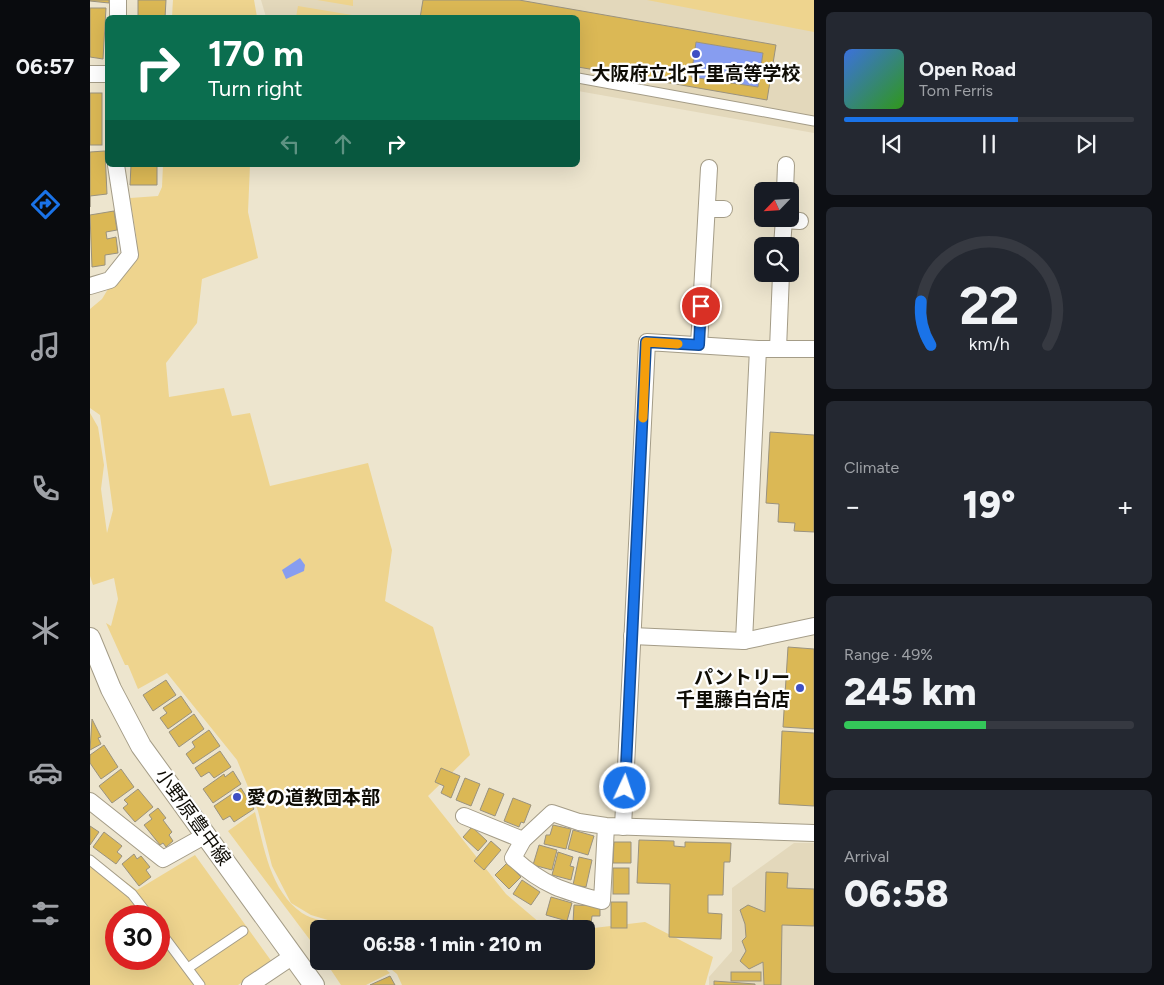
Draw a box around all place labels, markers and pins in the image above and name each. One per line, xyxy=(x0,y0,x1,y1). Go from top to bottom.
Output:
marker: 大阪府立北千里高等学校 xyxy=(690,48,702,60)
place label: 大阪府立北千里高等学校 xyxy=(591,62,801,85)
pin xyxy=(680,285,722,327)
place label: パントリー 千里藤白台店 xyxy=(676,666,790,711)
marker: パントリー 千里藤白台店 xyxy=(794,682,806,694)
place label: 愛の道教団本部 xyxy=(247,786,380,809)
marker: 愛の道教団本部 xyxy=(231,791,243,803)

